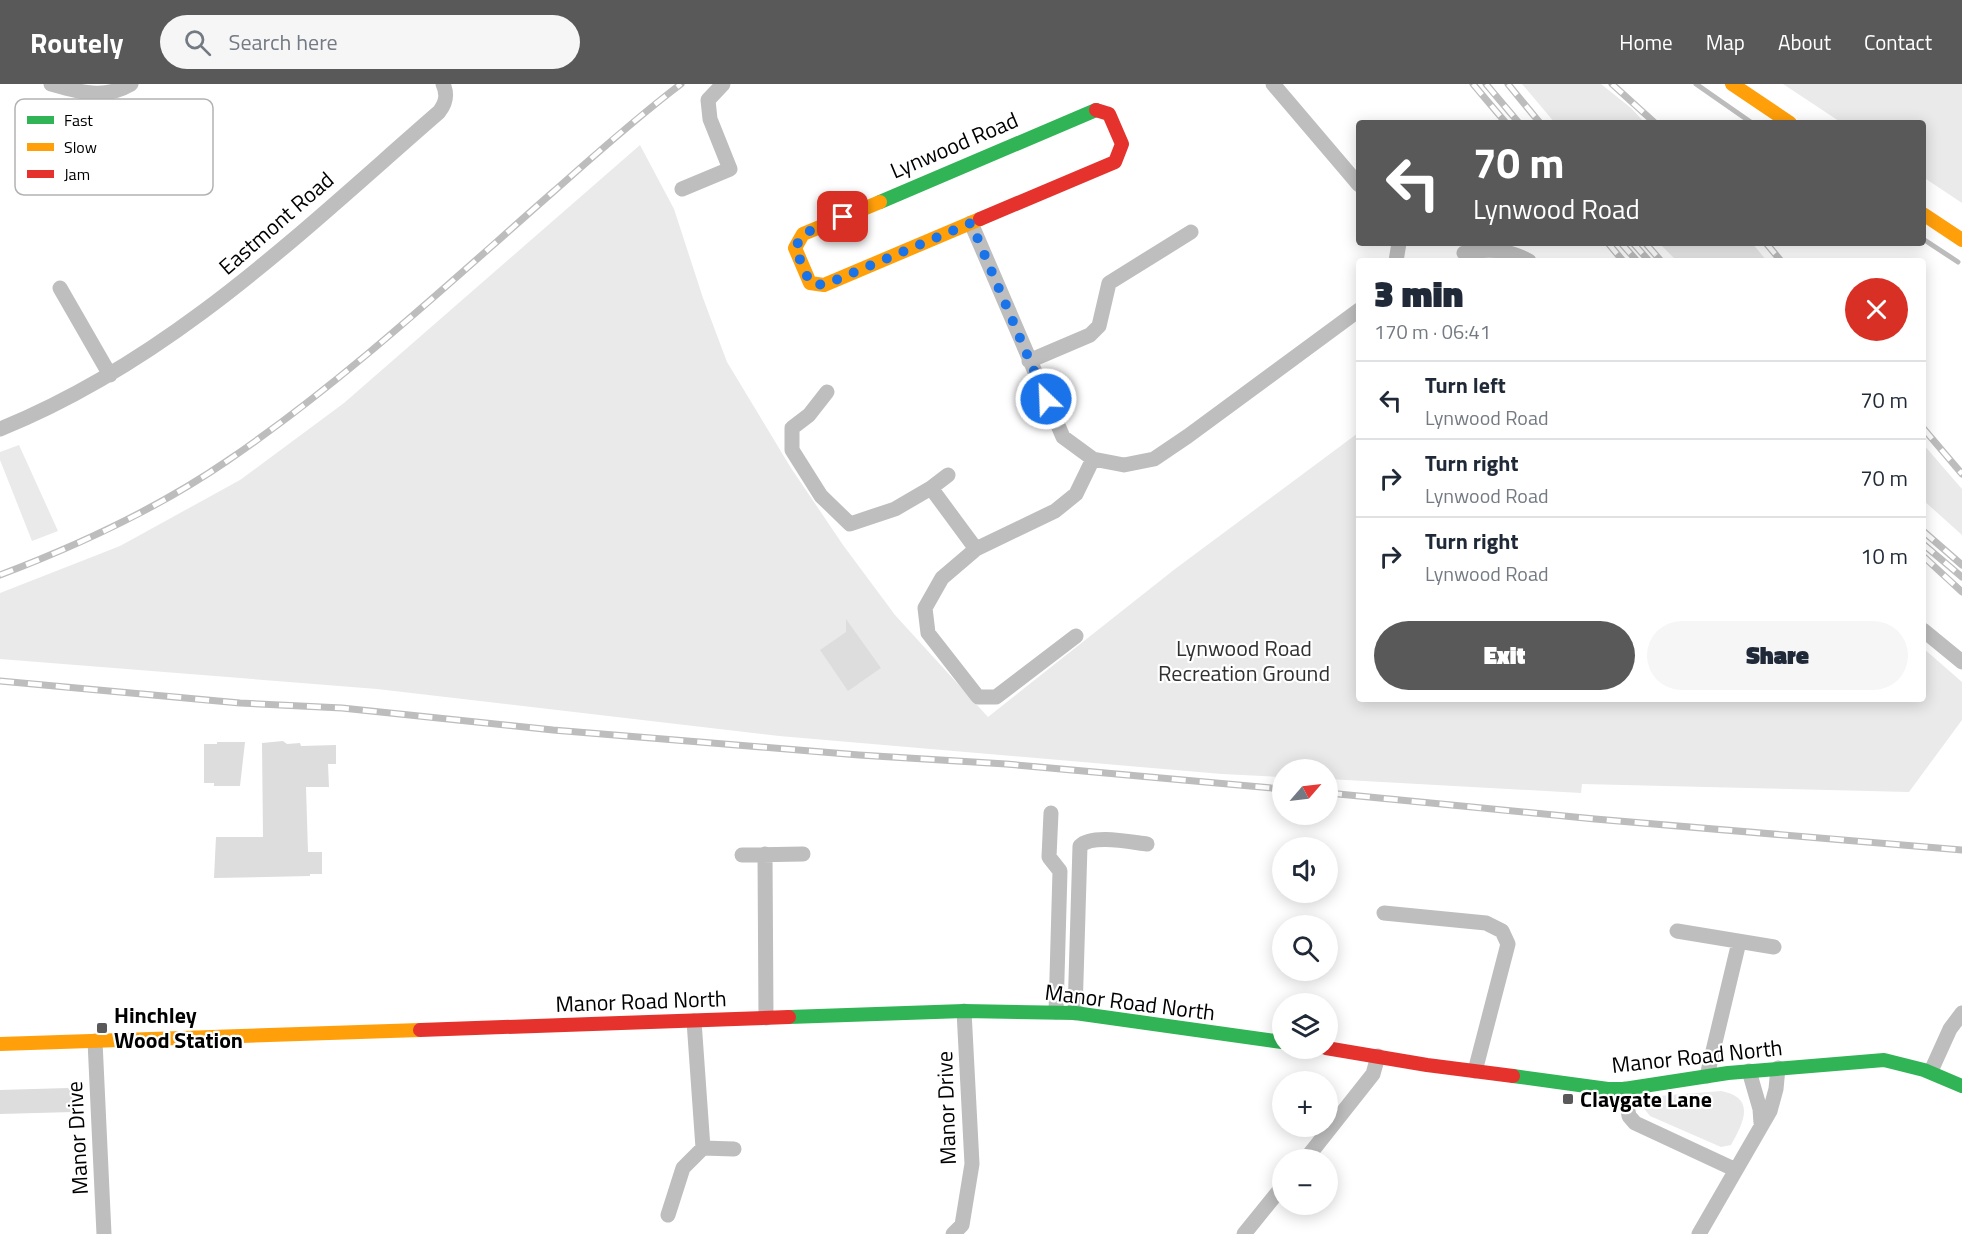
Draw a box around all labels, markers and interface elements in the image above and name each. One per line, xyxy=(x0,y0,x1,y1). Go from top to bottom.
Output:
search box xyxy=(160,15,580,69)
text: Routely xyxy=(30,21,124,64)
text: Search here xyxy=(229,25,338,59)
icon: search xyxy=(181,26,214,59)
text: Home xyxy=(1619,26,1673,58)
text: Map xyxy=(1706,26,1745,58)
text: About xyxy=(1778,26,1831,58)
text: Contact xyxy=(1864,26,1932,58)
legend xyxy=(15,99,213,195)
street label: Lynwood Road xyxy=(885,103,1023,187)
text: Fast xyxy=(64,108,93,132)
text: 70 m xyxy=(1473,130,1565,194)
text: Slow xyxy=(64,135,97,159)
icon: left xyxy=(1374,144,1452,222)
text: Jam xyxy=(64,162,90,186)
street label: Eastmont Road xyxy=(211,163,341,283)
text: Lynwood Road xyxy=(1473,188,1640,229)
pin xyxy=(817,191,868,242)
icon: arrive xyxy=(826,200,859,233)
text: 3 min xyxy=(1374,266,1463,321)
button: close xyxy=(1845,278,1908,341)
text: 170 m · 06:41 xyxy=(1374,316,1491,347)
position arrow xyxy=(1014,367,1078,431)
text: Turn left xyxy=(1425,368,1506,402)
text: 70 m xyxy=(1860,383,1908,417)
icon: left xyxy=(1374,384,1407,417)
text: Lynwood Road xyxy=(1425,402,1549,433)
text: Turn right xyxy=(1425,446,1519,480)
text: 70 m xyxy=(1860,461,1908,495)
icon: right xyxy=(1374,462,1407,495)
text: Lynwood Road xyxy=(1425,480,1549,511)
text: Turn right xyxy=(1425,524,1519,558)
text: 10 m xyxy=(1860,539,1908,573)
icon: right xyxy=(1374,540,1407,573)
text: Lynwood Road xyxy=(1425,558,1549,589)
button: Exit xyxy=(1374,621,1635,690)
button: Share xyxy=(1647,621,1908,690)
park label: Lynwood Road Recreation Ground xyxy=(1158,631,1330,690)
north arrow xyxy=(1272,759,1338,825)
map controls xyxy=(1272,759,1338,1215)
button: sound xyxy=(1272,837,1338,903)
button: search xyxy=(1272,915,1338,981)
street label: Manor Road North xyxy=(1043,975,1217,1029)
street label: Manor Road North xyxy=(555,981,727,1021)
button: layers xyxy=(1272,993,1338,1059)
place label: Hinchley Wood Station xyxy=(114,998,243,1057)
marker: Hinchley Wood Station xyxy=(95,1021,109,1035)
street label: Manor Road North xyxy=(1610,1030,1784,1082)
street label: Manor Drive xyxy=(927,1051,965,1165)
button: + xyxy=(1272,1071,1338,1137)
street label: Manor Drive xyxy=(57,1080,97,1196)
place label: Claygate Lane xyxy=(1580,1082,1712,1116)
marker: Claygate Lane xyxy=(1561,1092,1575,1106)
button: − xyxy=(1272,1149,1338,1215)

